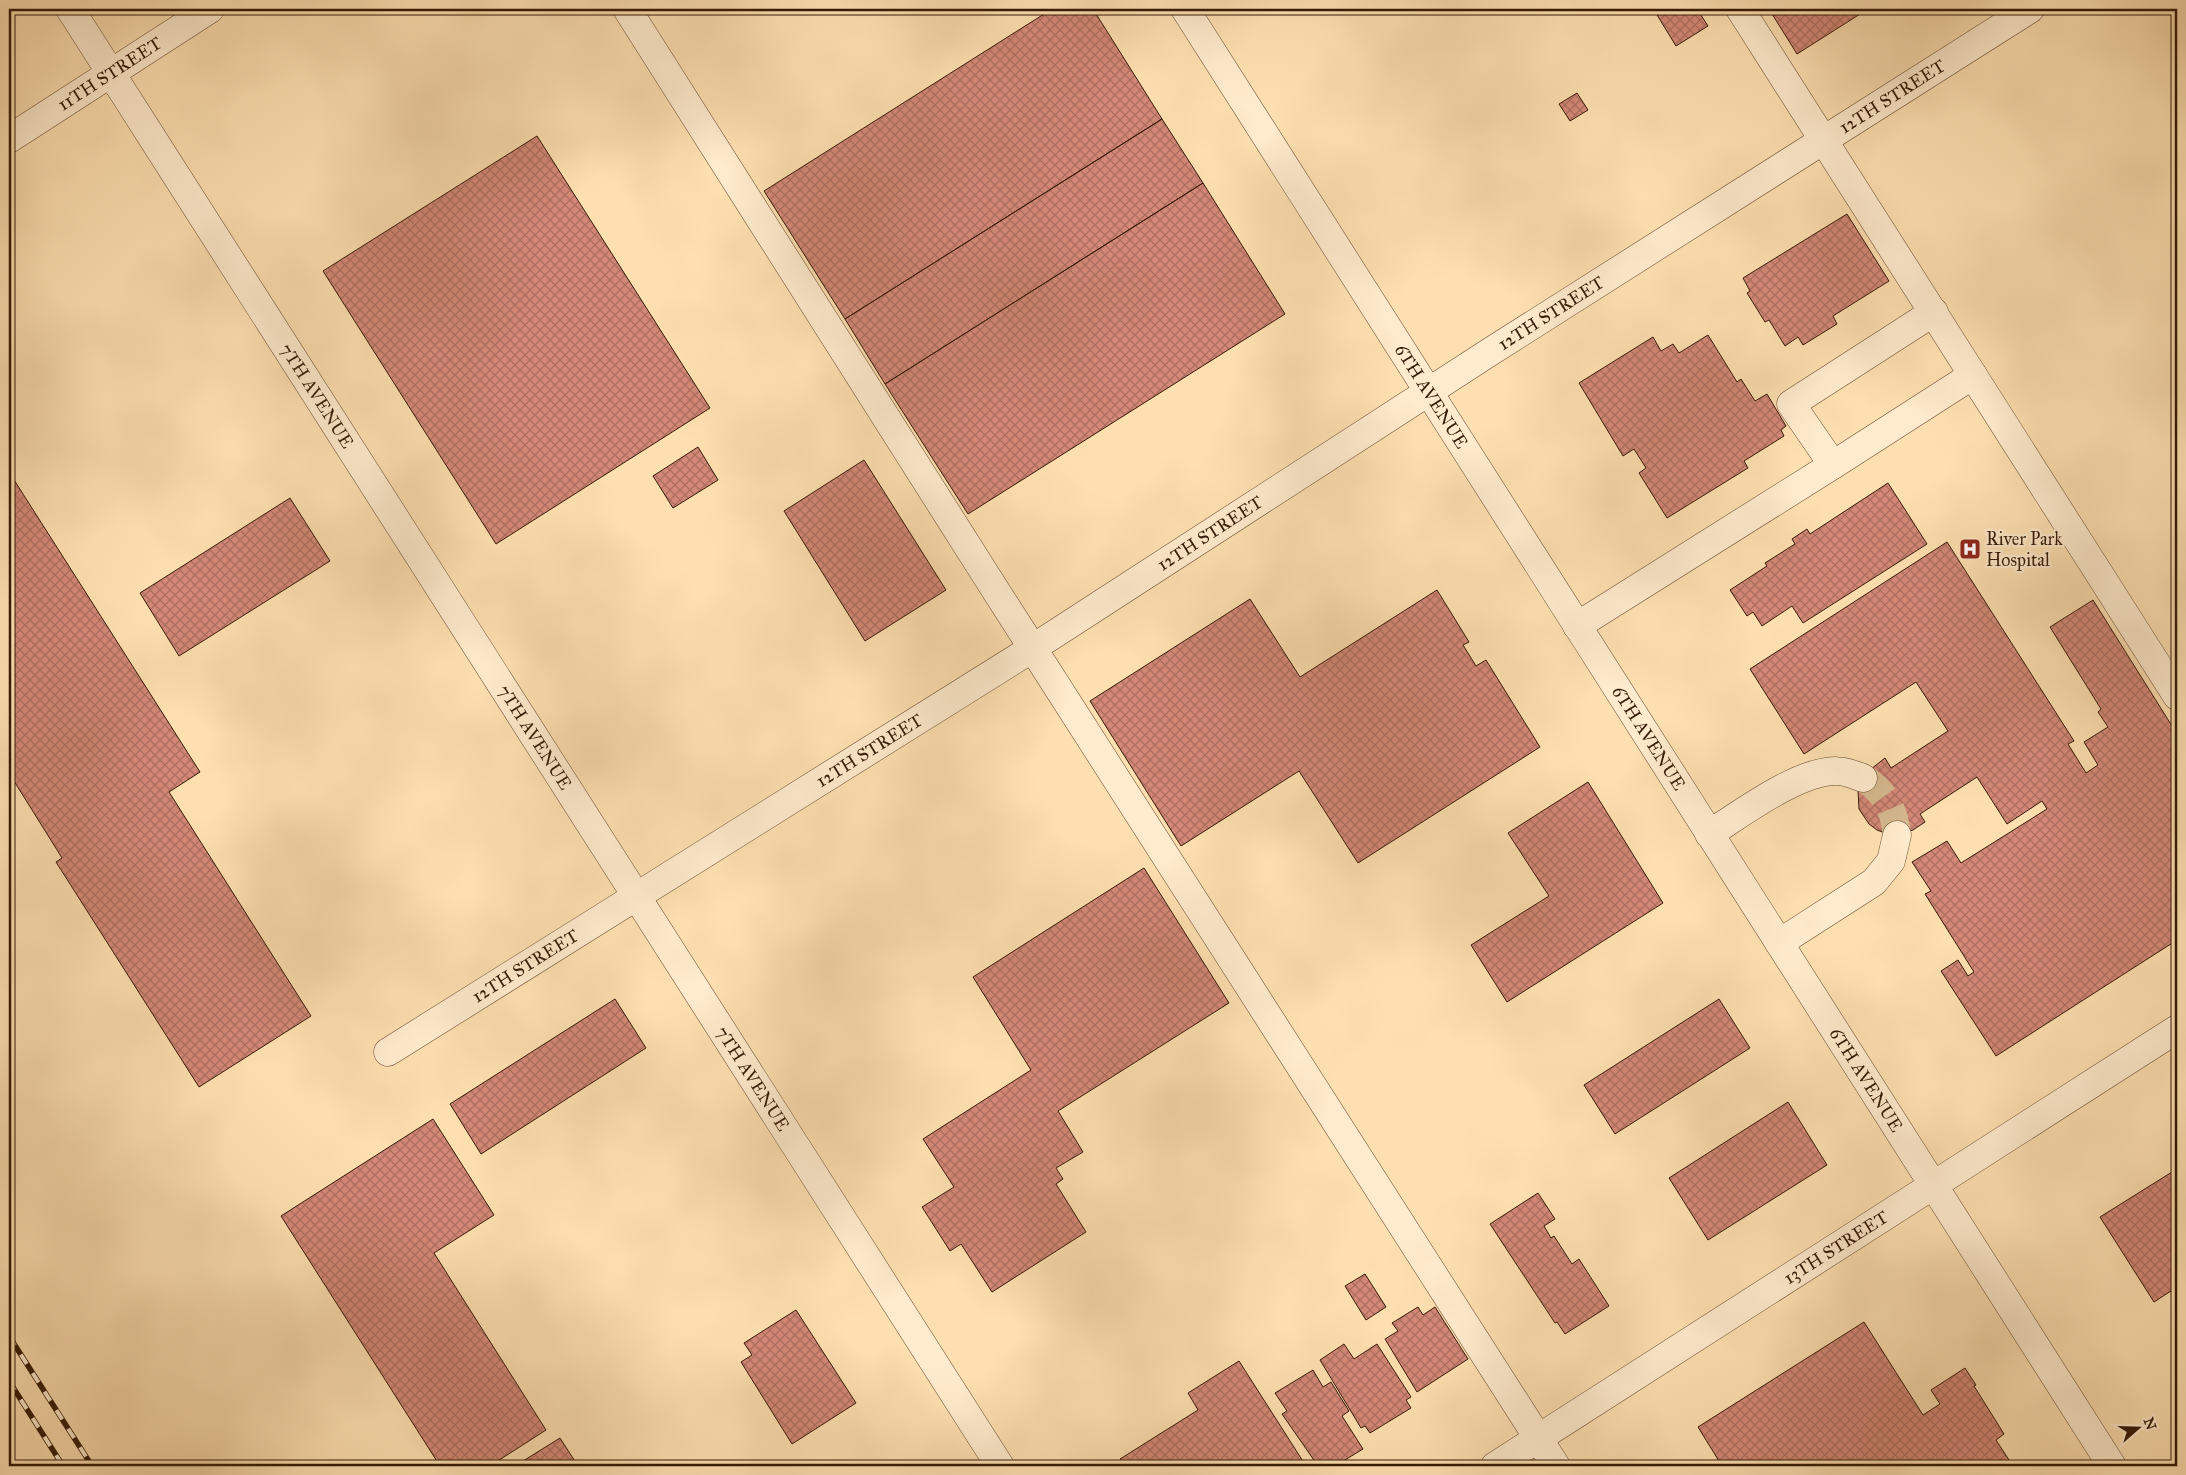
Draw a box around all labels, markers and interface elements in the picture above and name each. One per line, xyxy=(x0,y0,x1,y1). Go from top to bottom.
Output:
street label: 11TH STREET xyxy=(54,32,166,116)
street label: 12TH STREET xyxy=(1835,55,1949,138)
street label: 12TH STREET xyxy=(1494,271,1608,355)
street label: 7TH AVENUE xyxy=(275,339,359,452)
street label: 6TH AVENUE xyxy=(1390,340,1473,453)
street label: 12TH STREET xyxy=(1153,491,1267,576)
place label: River Park Hospital xyxy=(1986,528,2063,571)
hospital icon: River Park Hospital xyxy=(1958,537,1982,561)
street label: 7TH AVENUE xyxy=(493,681,576,794)
street label: 6TH AVENUE xyxy=(1607,682,1690,794)
street label: 12TH STREET xyxy=(812,709,927,792)
street label: 12TH STREET xyxy=(468,924,583,1008)
street label: 7TH AVENUE xyxy=(711,1022,794,1135)
street label: 6TH AVENUE xyxy=(1825,1023,1908,1136)
street label: 13TH STREET xyxy=(1780,1206,1892,1289)
north arrow xyxy=(2114,1402,2164,1452)
text: N xyxy=(2140,1415,2160,1432)

